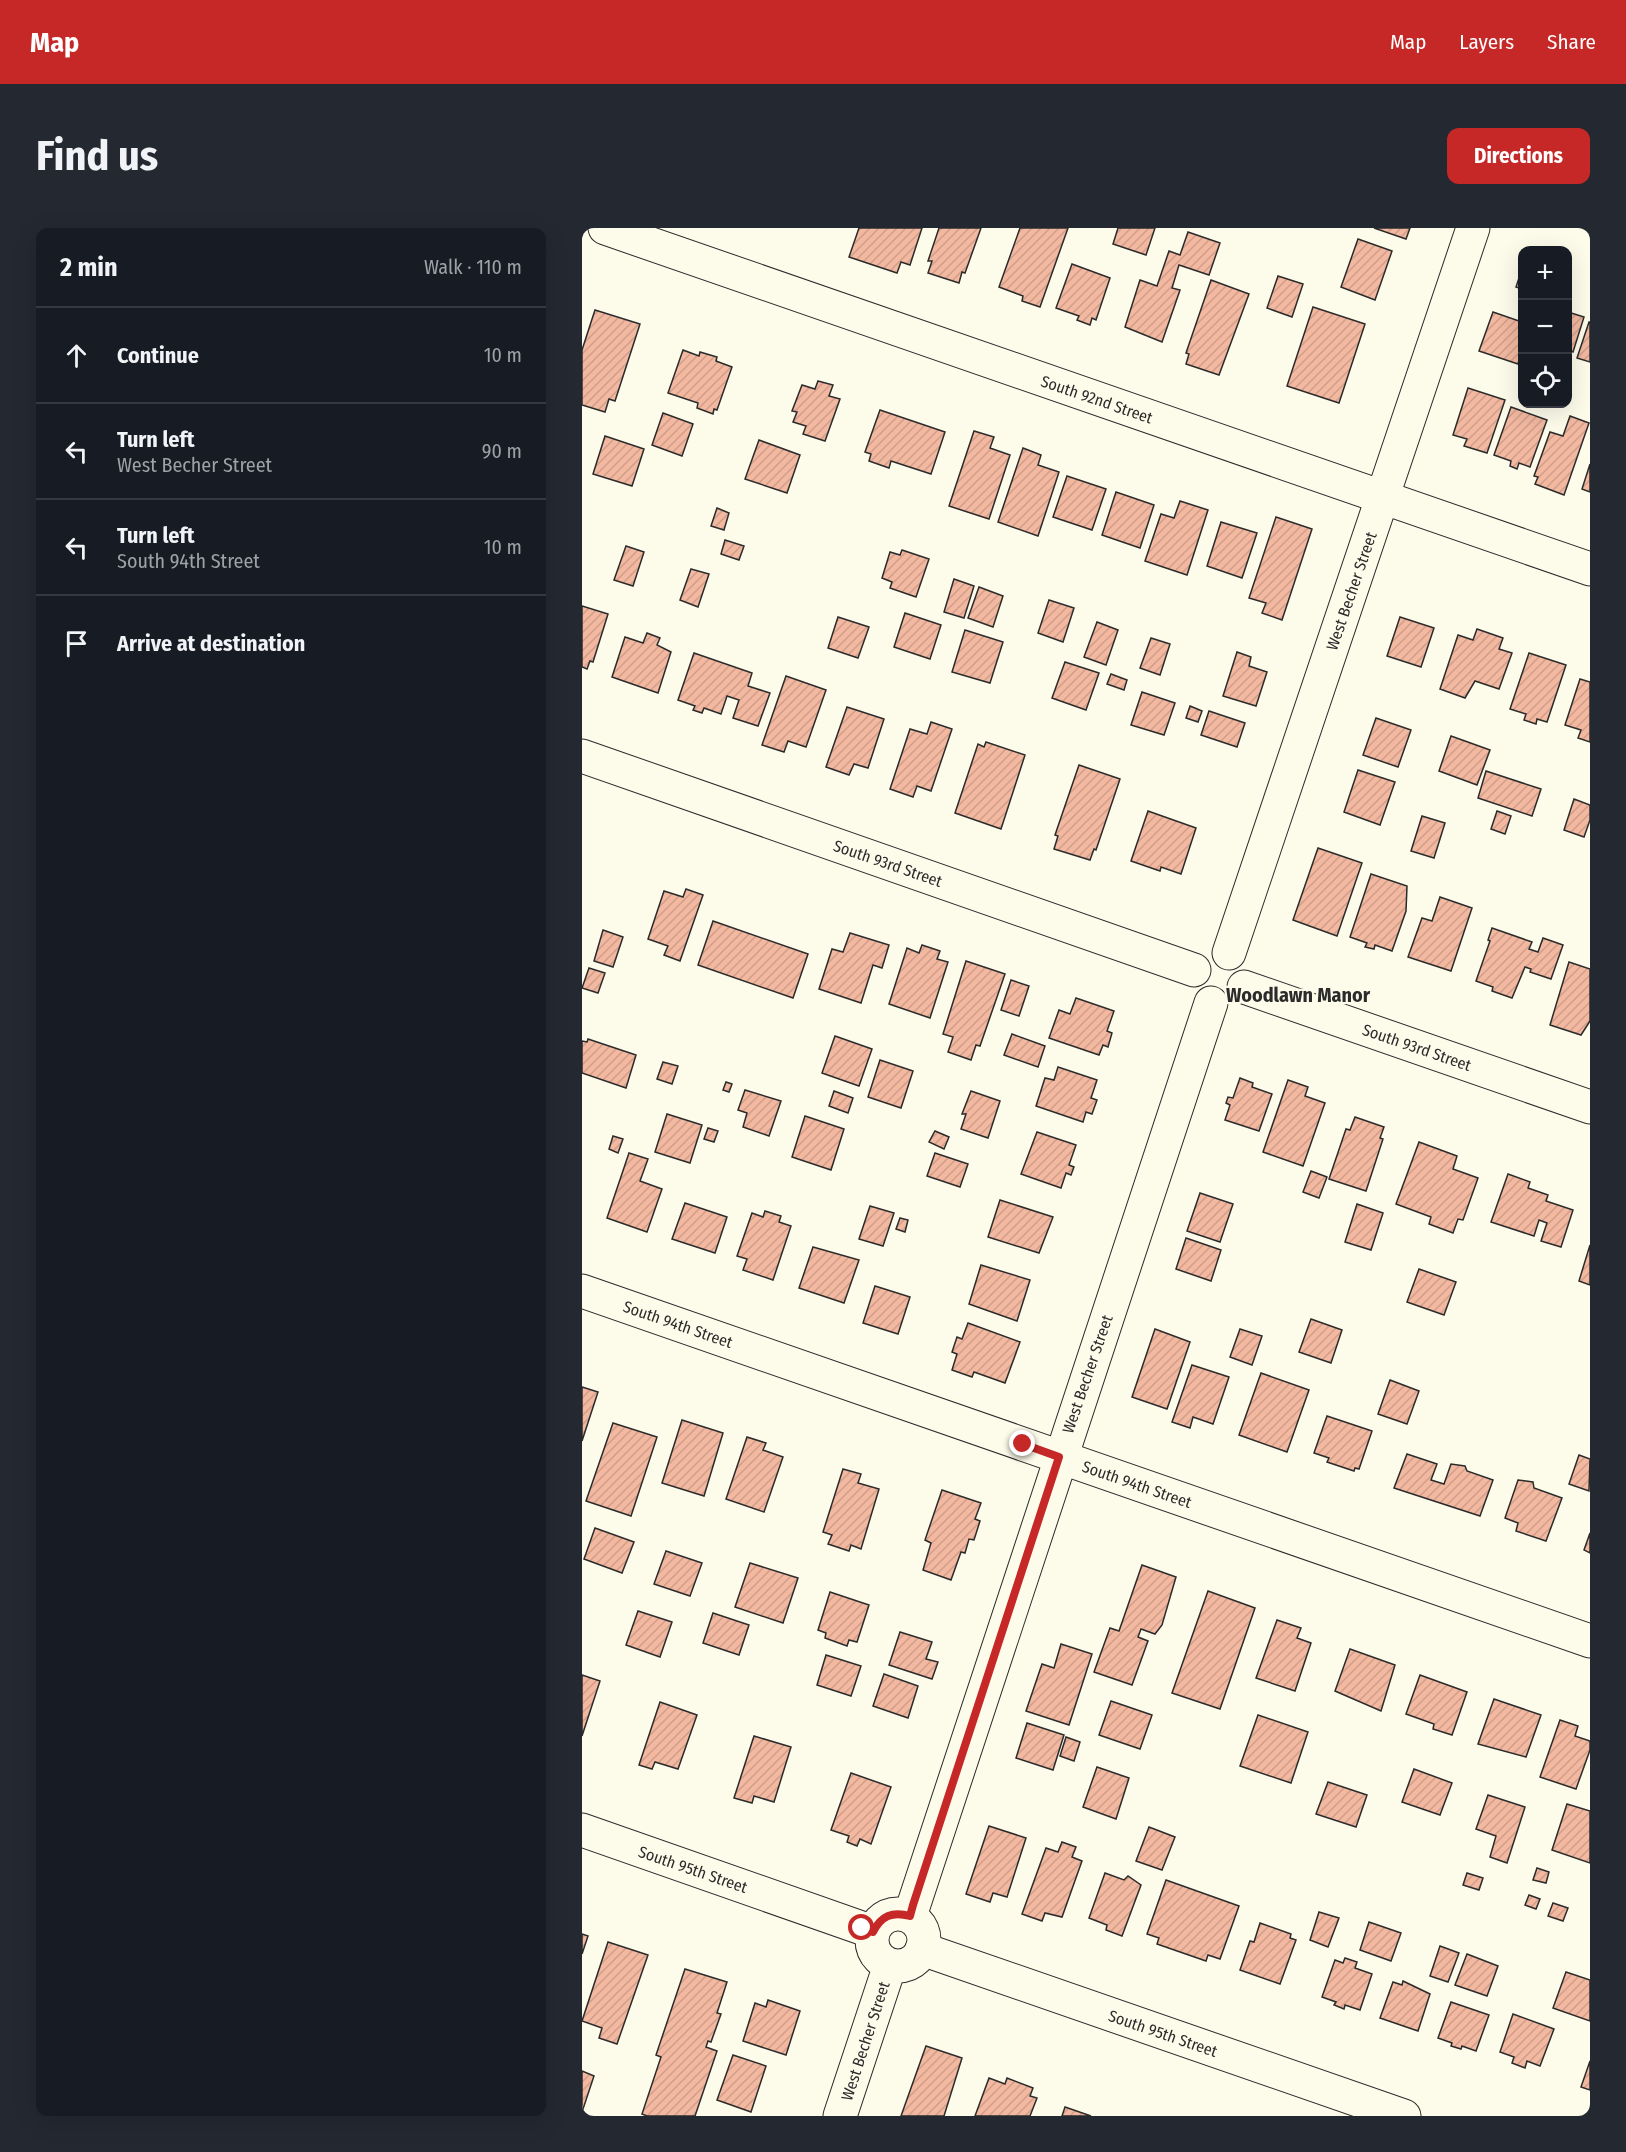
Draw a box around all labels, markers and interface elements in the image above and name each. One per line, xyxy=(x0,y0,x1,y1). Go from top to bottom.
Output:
text: Map xyxy=(30,26,79,59)
text: Map xyxy=(1390,29,1426,55)
text: Layers xyxy=(1459,29,1514,55)
text: Share xyxy=(1547,29,1596,55)
button: Directions xyxy=(1447,128,1590,184)
text: Find us xyxy=(36,131,158,181)
map controls xyxy=(1518,246,1572,408)
button: + xyxy=(1518,246,1572,300)
text: 2 min xyxy=(60,252,118,283)
text: Walk · 110 m xyxy=(424,255,522,279)
button: − xyxy=(1518,300,1572,354)
icon: ahead xyxy=(60,339,93,372)
text: Continue xyxy=(117,342,199,369)
text: 10 m xyxy=(484,343,522,367)
button: locate xyxy=(1518,354,1572,408)
street label: South 92nd Street xyxy=(1039,371,1156,428)
text: Turn left xyxy=(117,426,195,453)
icon: left xyxy=(60,435,93,468)
text: 90 m xyxy=(482,439,522,463)
text: West Becher Street xyxy=(117,453,272,477)
text: Turn left xyxy=(117,522,195,549)
street label: West Becher Street xyxy=(1322,529,1381,653)
icon: left xyxy=(60,531,93,564)
text: 10 m xyxy=(484,535,522,559)
text: South 94th Street xyxy=(117,549,260,573)
icon: arrive xyxy=(60,627,93,660)
text: Arrive at destination xyxy=(117,630,305,657)
street label: South 93rd Street xyxy=(831,836,945,891)
district label: Woodlawn Manor xyxy=(1226,983,1371,1007)
street label: South 93rd Street xyxy=(1360,1020,1474,1075)
street label: South 94th Street xyxy=(621,1297,736,1352)
street label: West Becher Street xyxy=(1058,1312,1117,1436)
route end xyxy=(1009,1430,1035,1456)
street label: South 94th Street xyxy=(1080,1457,1195,1512)
street label: South 95th Street xyxy=(636,1842,751,1897)
route start xyxy=(848,1914,874,1940)
street label: West Becher Street xyxy=(837,1978,894,2103)
street label: South 95th Street xyxy=(1106,2006,1221,2061)

